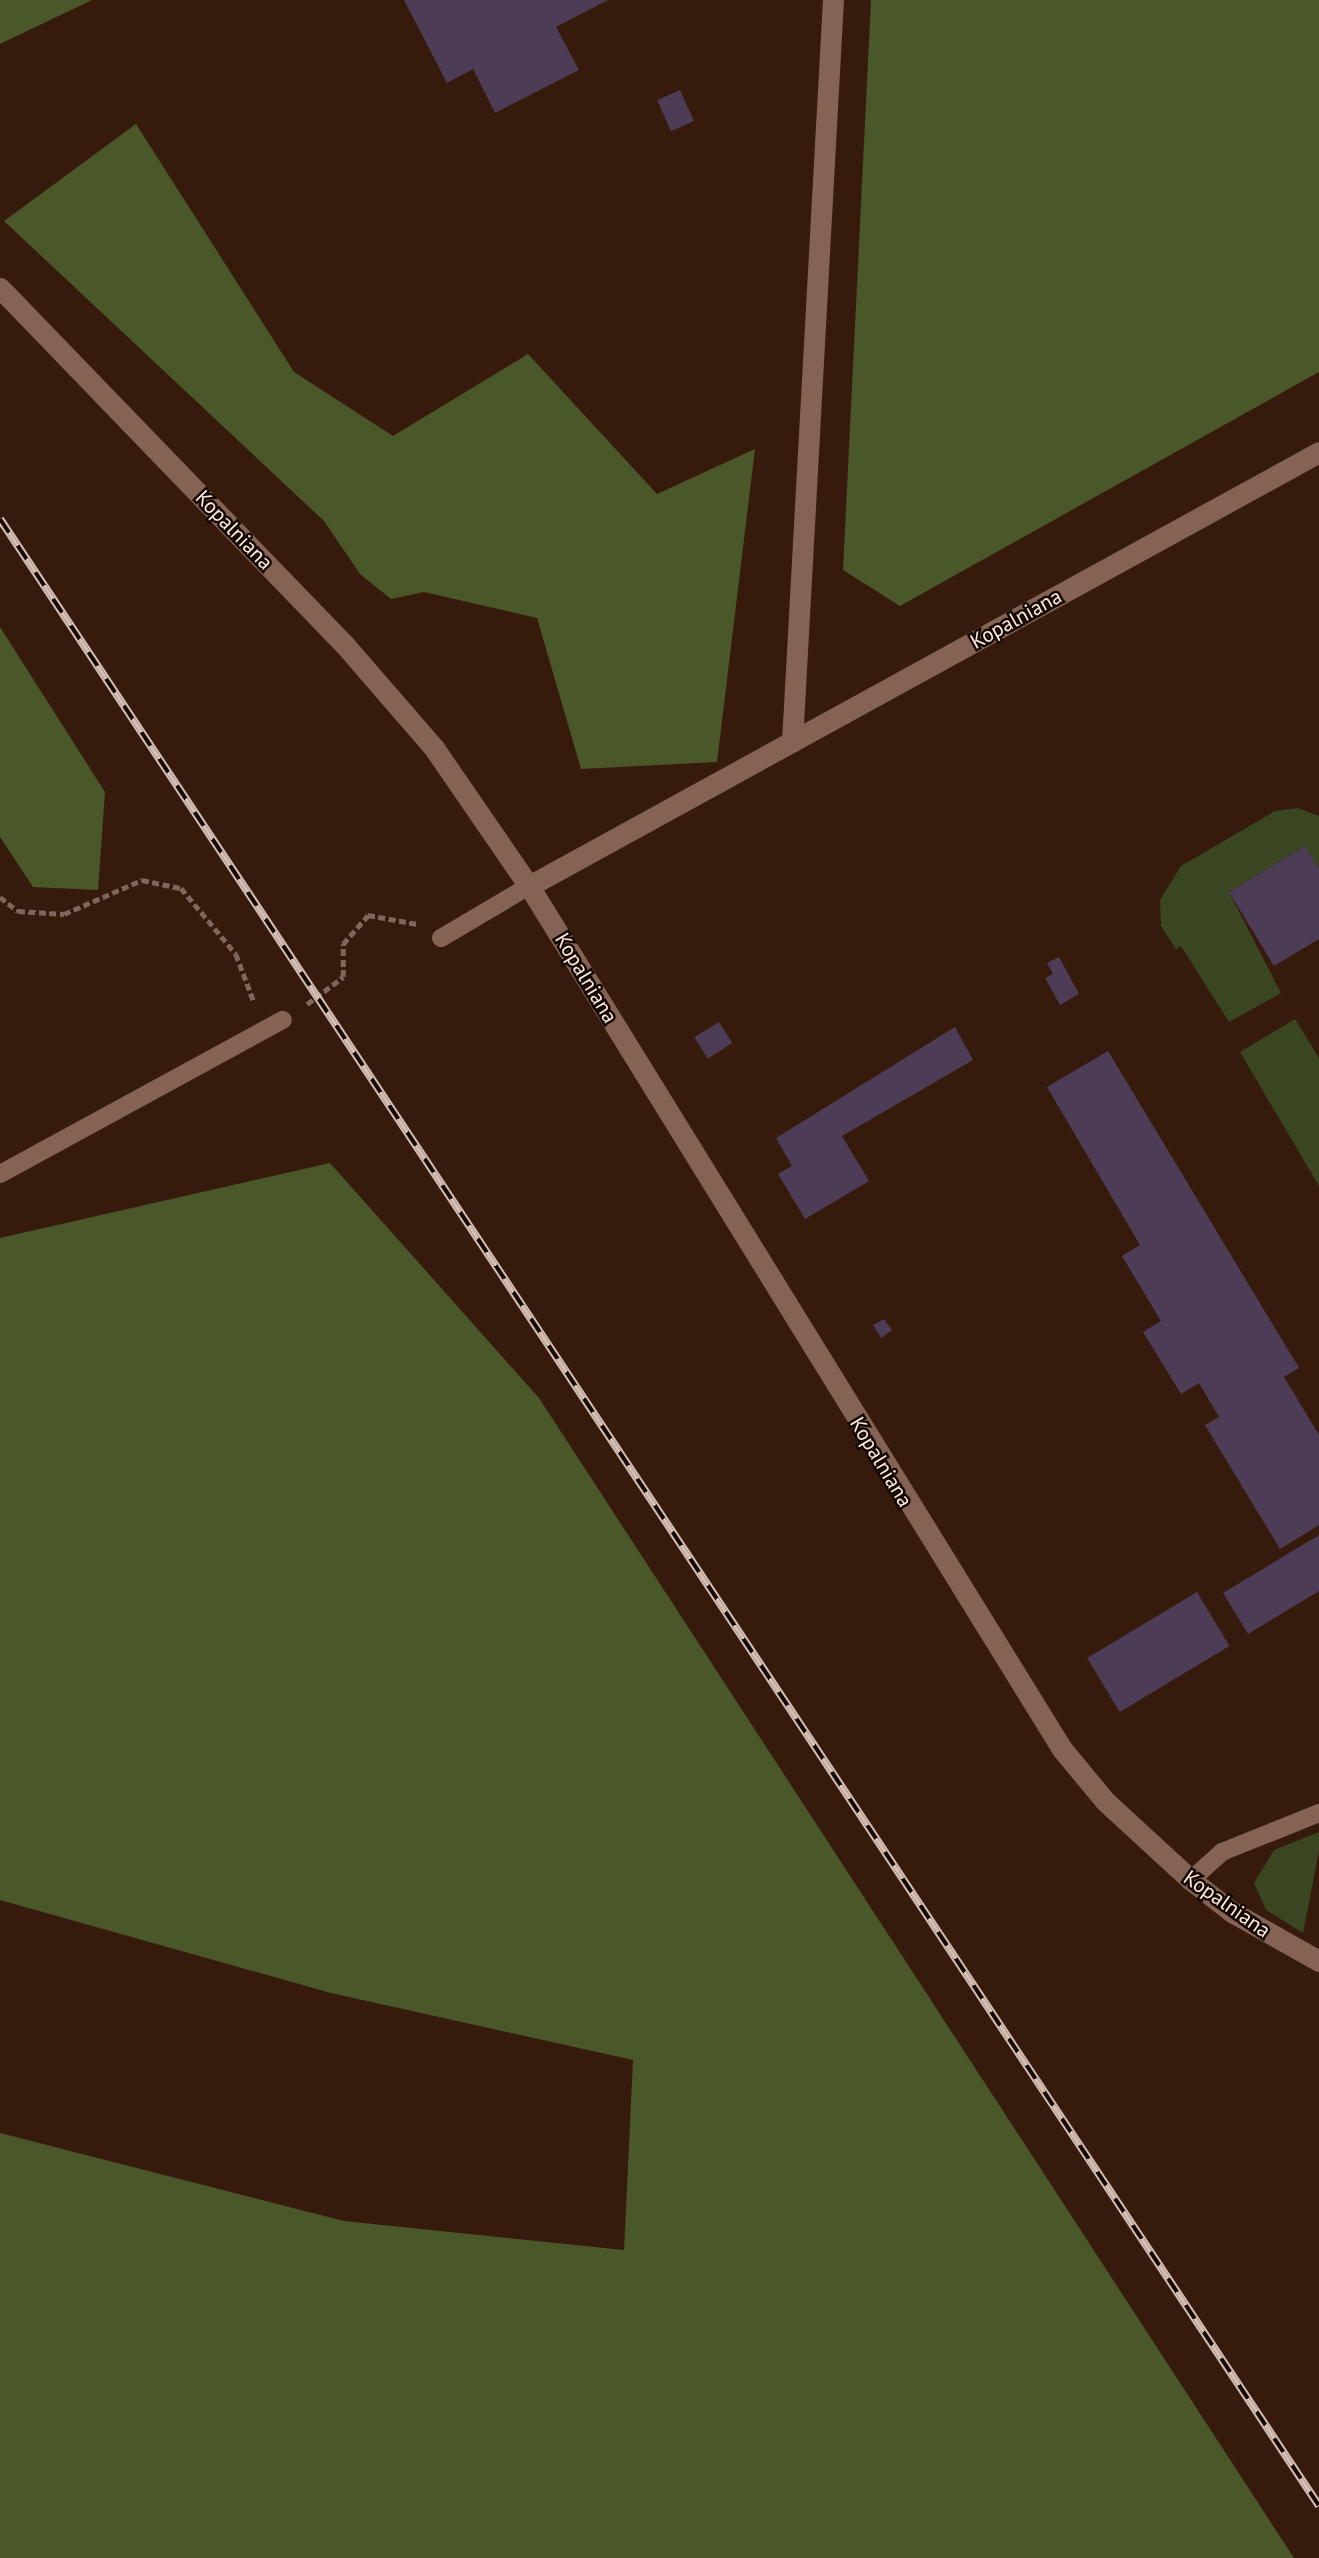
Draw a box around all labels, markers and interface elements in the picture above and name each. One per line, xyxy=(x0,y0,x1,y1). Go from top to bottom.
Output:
street label: Kopalniana xyxy=(190,485,278,575)
street label: Kopalniana xyxy=(966,584,1066,654)
street label: Kopalniana xyxy=(549,928,623,1028)
street label: Kopalniana xyxy=(844,1412,918,1512)
street label: Kopalniana xyxy=(1179,1865,1275,1943)

